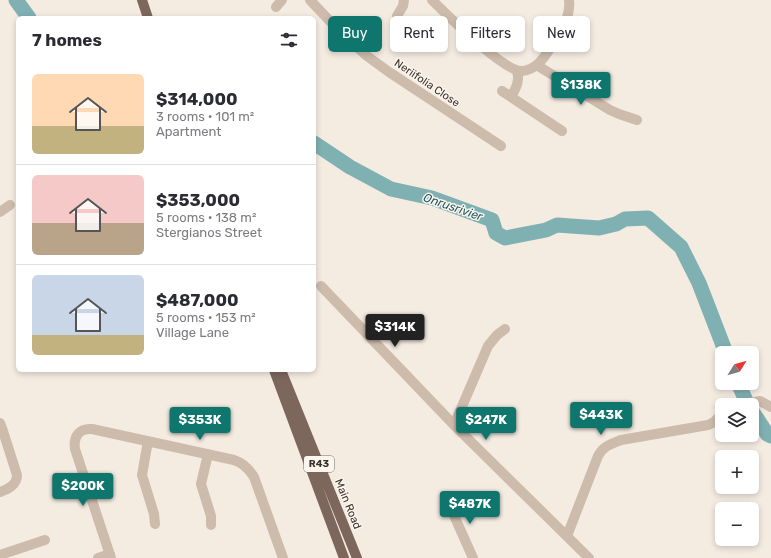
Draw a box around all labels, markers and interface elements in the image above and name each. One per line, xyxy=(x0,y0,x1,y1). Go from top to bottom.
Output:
chip: Buy xyxy=(328,16,382,52)
chip: Rent xyxy=(390,16,448,52)
chip: Filters xyxy=(456,16,525,52)
chip: New xyxy=(533,16,590,52)
icon: filters xyxy=(278,29,300,51)
text: 7 homes xyxy=(32,30,102,50)
street label: Neriifolia Close xyxy=(392,56,462,110)
pin: $138K xyxy=(553,72,609,106)
text: $138K xyxy=(560,77,602,92)
text: $314,000 xyxy=(156,89,238,109)
icon: home xyxy=(64,90,112,138)
text: 3 rooms · 101 m² xyxy=(156,109,254,124)
text: Apartment xyxy=(156,124,221,139)
text: $353,000 xyxy=(156,190,240,210)
water label: Onrusrivier xyxy=(422,190,485,224)
icon: home xyxy=(64,191,112,239)
text: 5 rooms · 138 m² xyxy=(156,210,256,225)
text: Stergianos Street xyxy=(156,225,262,240)
text: $487,000 xyxy=(156,290,239,310)
icon: home xyxy=(64,291,112,339)
text: 5 rooms · 153 m² xyxy=(156,310,256,325)
pin: $314K xyxy=(367,314,423,348)
text: $314K xyxy=(374,319,416,334)
text: Village Lane xyxy=(156,325,229,340)
north arrow xyxy=(715,346,759,390)
map controls xyxy=(715,346,759,546)
button: layers xyxy=(715,398,759,442)
pin: $443K xyxy=(573,402,629,436)
pin: $353K xyxy=(172,407,228,441)
pin: $247K xyxy=(458,407,514,441)
text: $443K xyxy=(579,407,623,422)
text: $353K xyxy=(179,412,221,427)
text: $247K xyxy=(465,412,507,427)
button: + xyxy=(715,450,759,494)
road number: R43 xyxy=(304,456,334,472)
pin: $200K xyxy=(55,473,111,507)
street label: Main Road xyxy=(332,477,364,531)
text: $200K xyxy=(61,478,105,493)
pin: $487K xyxy=(442,491,498,525)
text: $487K xyxy=(449,496,491,511)
button: − xyxy=(715,502,759,546)

